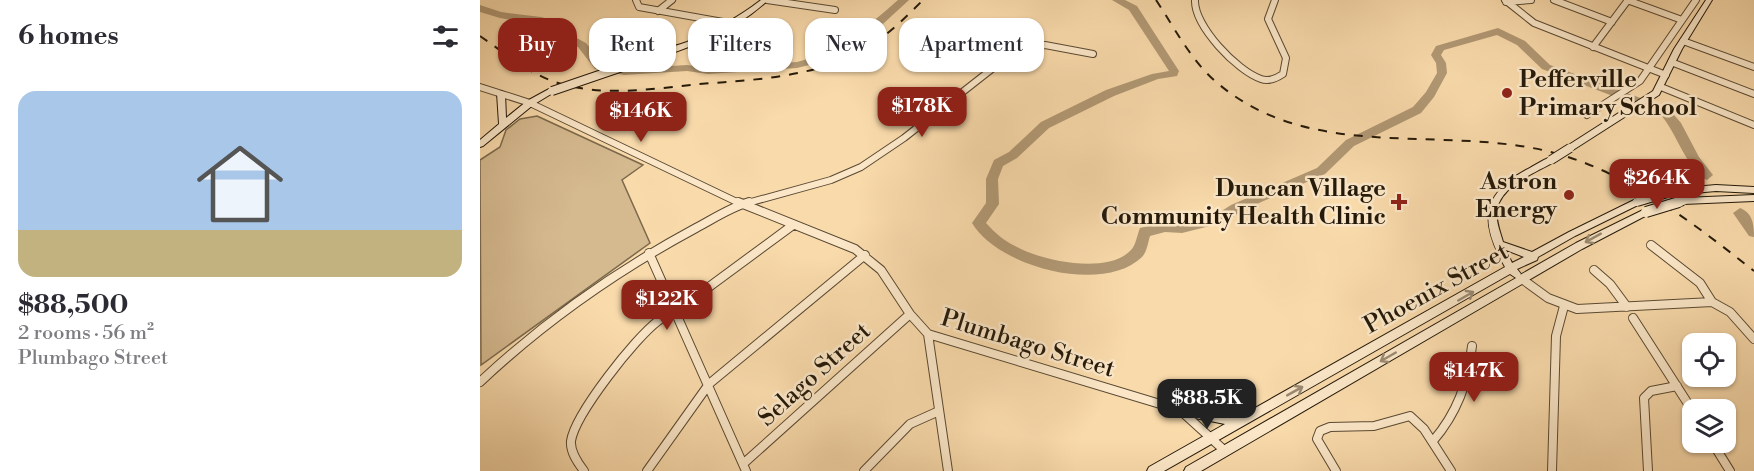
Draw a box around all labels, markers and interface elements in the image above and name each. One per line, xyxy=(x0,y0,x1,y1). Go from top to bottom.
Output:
chip: Buy xyxy=(498,18,577,72)
chip: Rent xyxy=(589,18,676,72)
chip: Filters xyxy=(688,18,793,72)
chip: New xyxy=(805,18,887,72)
chip: Apartment xyxy=(899,18,1044,72)
text: 6 homes xyxy=(18,20,119,52)
icon: filters xyxy=(429,20,462,53)
place label: Pefferville Primary School xyxy=(1519,65,1697,123)
marker: Pefferville Primary School xyxy=(1500,86,1514,100)
pin: $178K xyxy=(880,87,964,138)
pin: $146K xyxy=(599,92,683,143)
text: $178K xyxy=(892,94,952,119)
text: $146K xyxy=(610,99,672,124)
icon: home xyxy=(186,130,294,238)
pin: $264K xyxy=(1615,159,1699,210)
text: $264K xyxy=(1624,166,1691,191)
place label: Astron Energy xyxy=(1475,167,1558,225)
place label: Duncan Village Community Health Clinic xyxy=(1101,174,1386,232)
marker: Astron Energy xyxy=(1562,188,1576,202)
marker: Duncan Village Community Health Clinic xyxy=(1390,193,1408,211)
one-way arrow xyxy=(1585,232,1602,244)
street label: Phoenix Street xyxy=(1359,237,1515,341)
pin: $122K xyxy=(625,280,709,331)
text: $122K xyxy=(635,287,699,312)
text: $88,500 xyxy=(18,289,129,321)
one-way arrow xyxy=(1457,290,1474,302)
street label: Plumbago Street xyxy=(937,303,1119,385)
street label: Selago Street xyxy=(752,316,878,433)
text: 2 rooms · 56 m² xyxy=(18,321,154,346)
map controls xyxy=(1682,333,1736,453)
button: locate xyxy=(1682,333,1736,387)
text: Plumbago Street xyxy=(18,346,168,371)
one-way arrow xyxy=(1380,351,1397,363)
pin: $147K xyxy=(1432,352,1516,403)
text: $147K xyxy=(1443,359,1505,384)
pin: $88.5K xyxy=(1158,379,1256,430)
one-way arrow xyxy=(1286,385,1304,396)
text: $88.5K xyxy=(1171,386,1243,411)
button: layers xyxy=(1682,399,1736,453)

